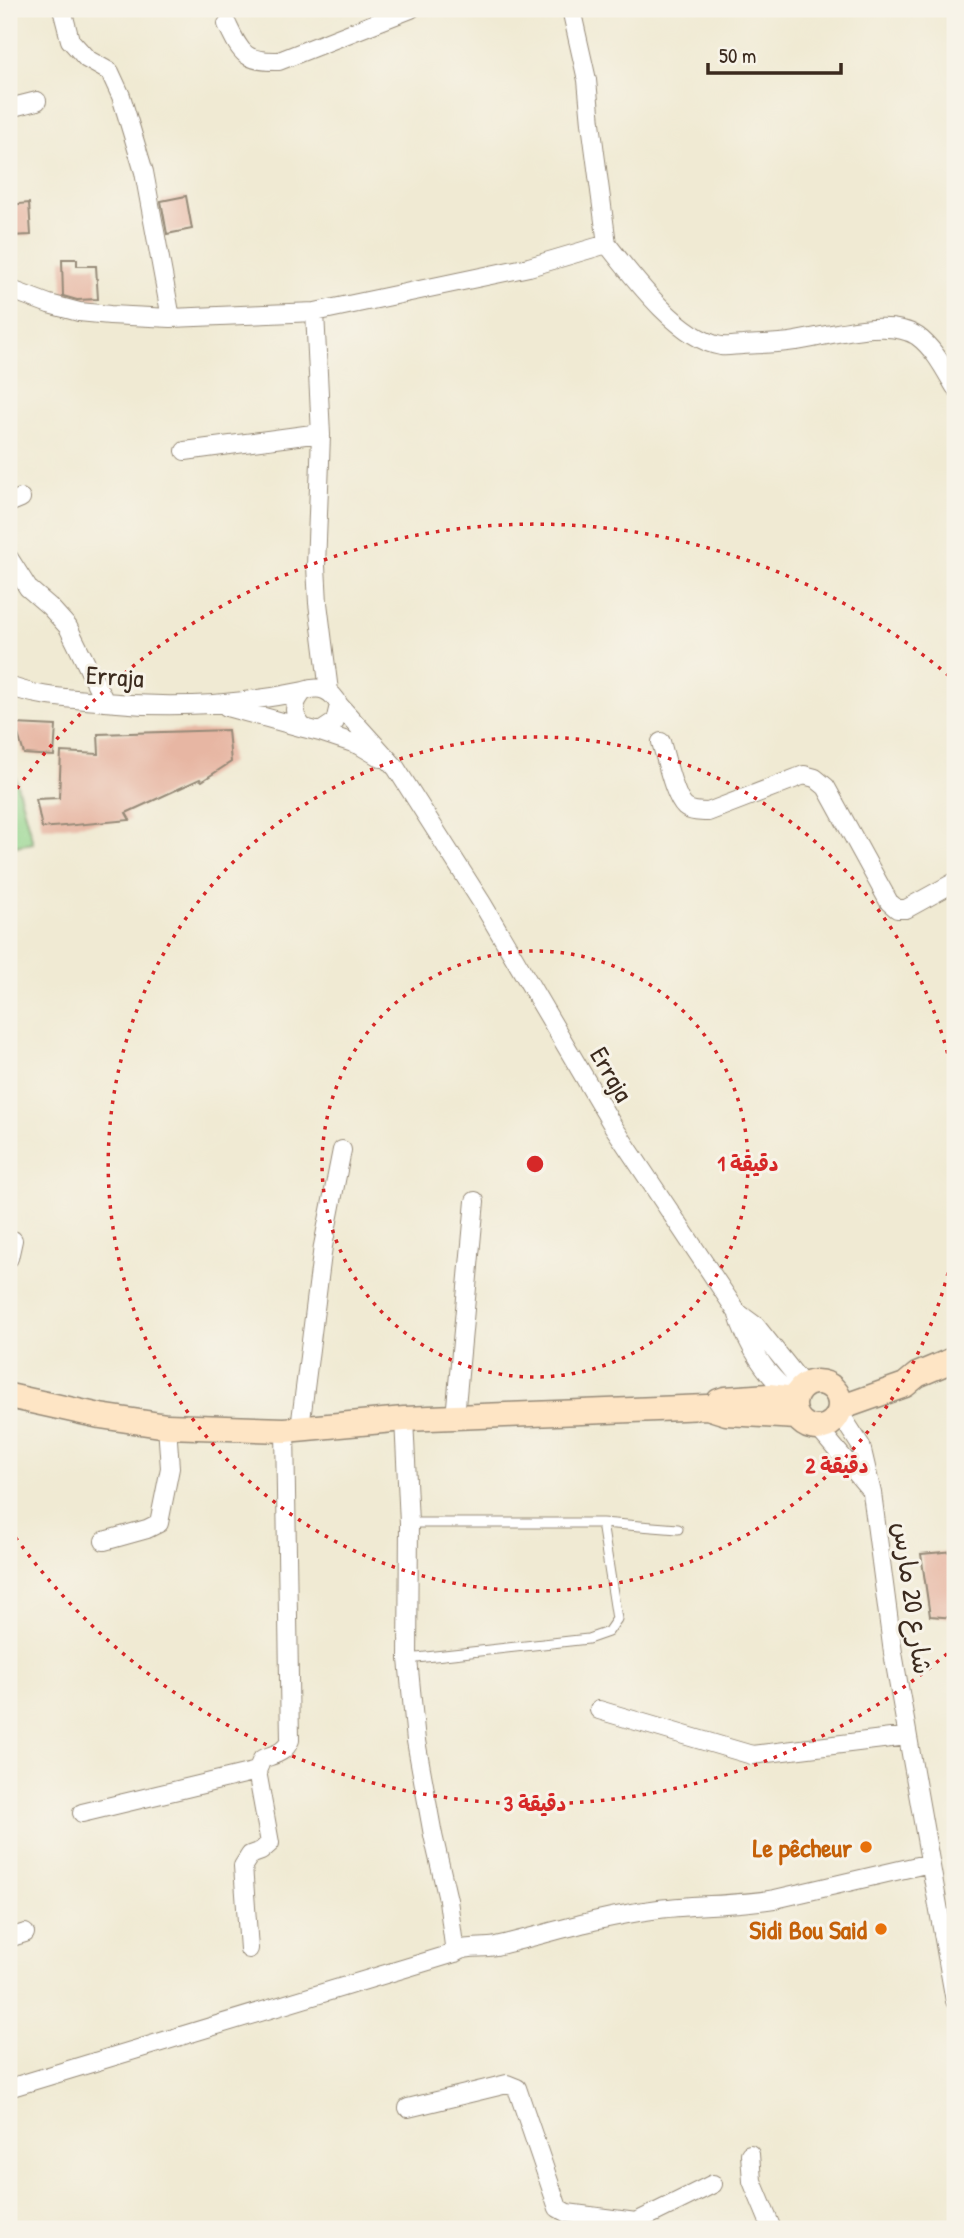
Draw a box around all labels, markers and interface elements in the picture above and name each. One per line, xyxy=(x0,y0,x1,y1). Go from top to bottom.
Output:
scale bar xyxy=(708,32,842,76)
text: 50 m xyxy=(719,41,756,70)
street label: Erraja xyxy=(85,657,145,695)
street label: Erraja xyxy=(582,1040,642,1108)
text: 1 دقيقة xyxy=(718,1149,778,1178)
centre of rings xyxy=(523,1152,547,1176)
text: 2 دقيقة xyxy=(805,1451,869,1480)
street label: شارع 20 مارس xyxy=(884,1520,941,1677)
text: 3 دقيقة xyxy=(504,1789,566,1818)
place label: Le pêcheur xyxy=(753,1830,853,1866)
marker: Le pêcheur xyxy=(858,1839,874,1855)
place label: Sidi Bou Said xyxy=(749,1912,868,1947)
marker: Sidi Bou Said xyxy=(873,1921,889,1937)

